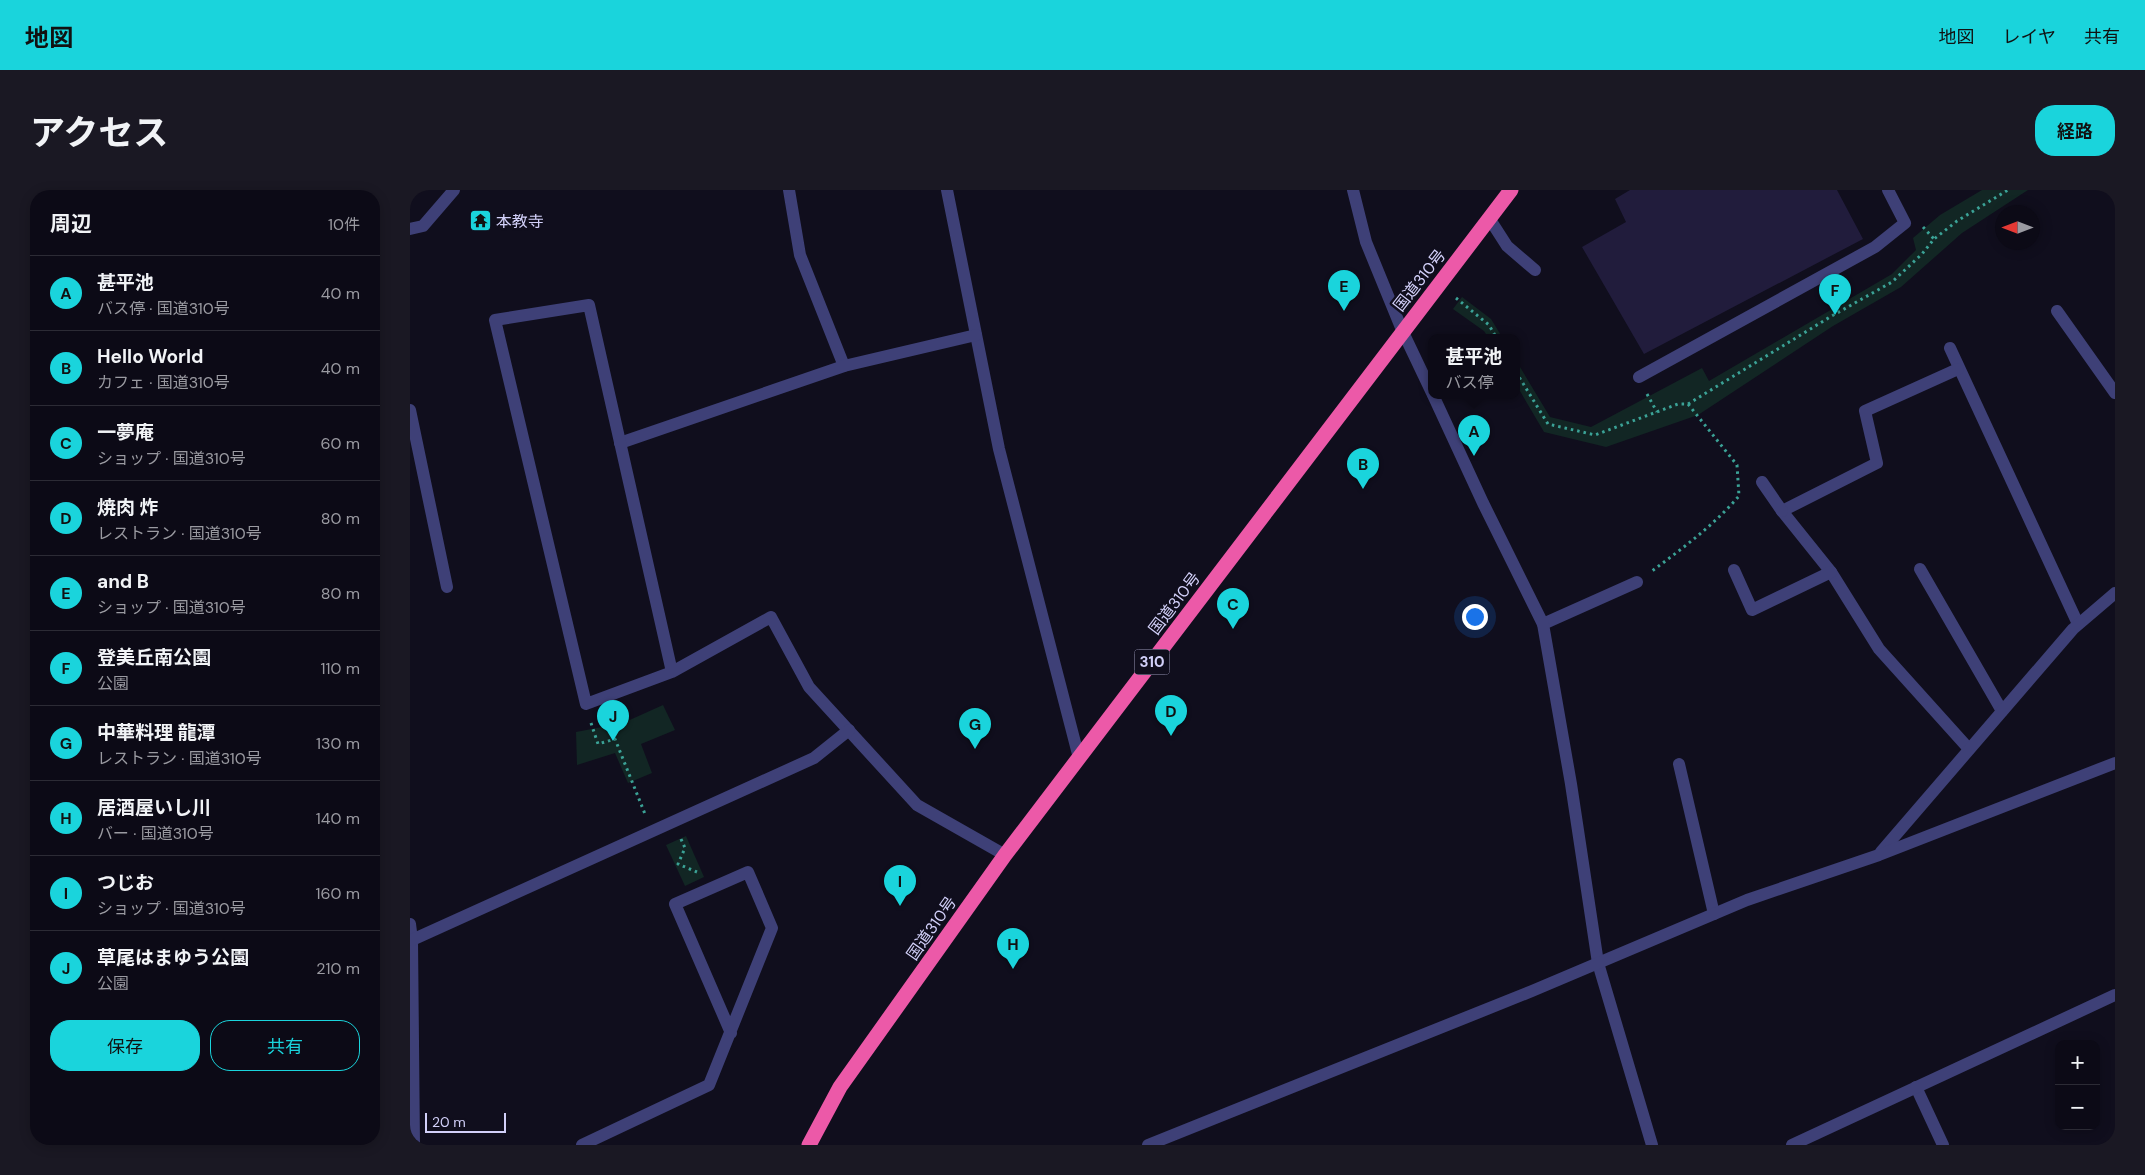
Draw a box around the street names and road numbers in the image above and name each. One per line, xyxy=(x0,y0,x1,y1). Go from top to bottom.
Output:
street label: 国道310号 xyxy=(1389,245,1450,316)
street label: 国道310号 xyxy=(1144,568,1205,639)
road number: 310 xyxy=(1134,650,1170,674)
street label: 国道310号 xyxy=(902,892,961,964)

